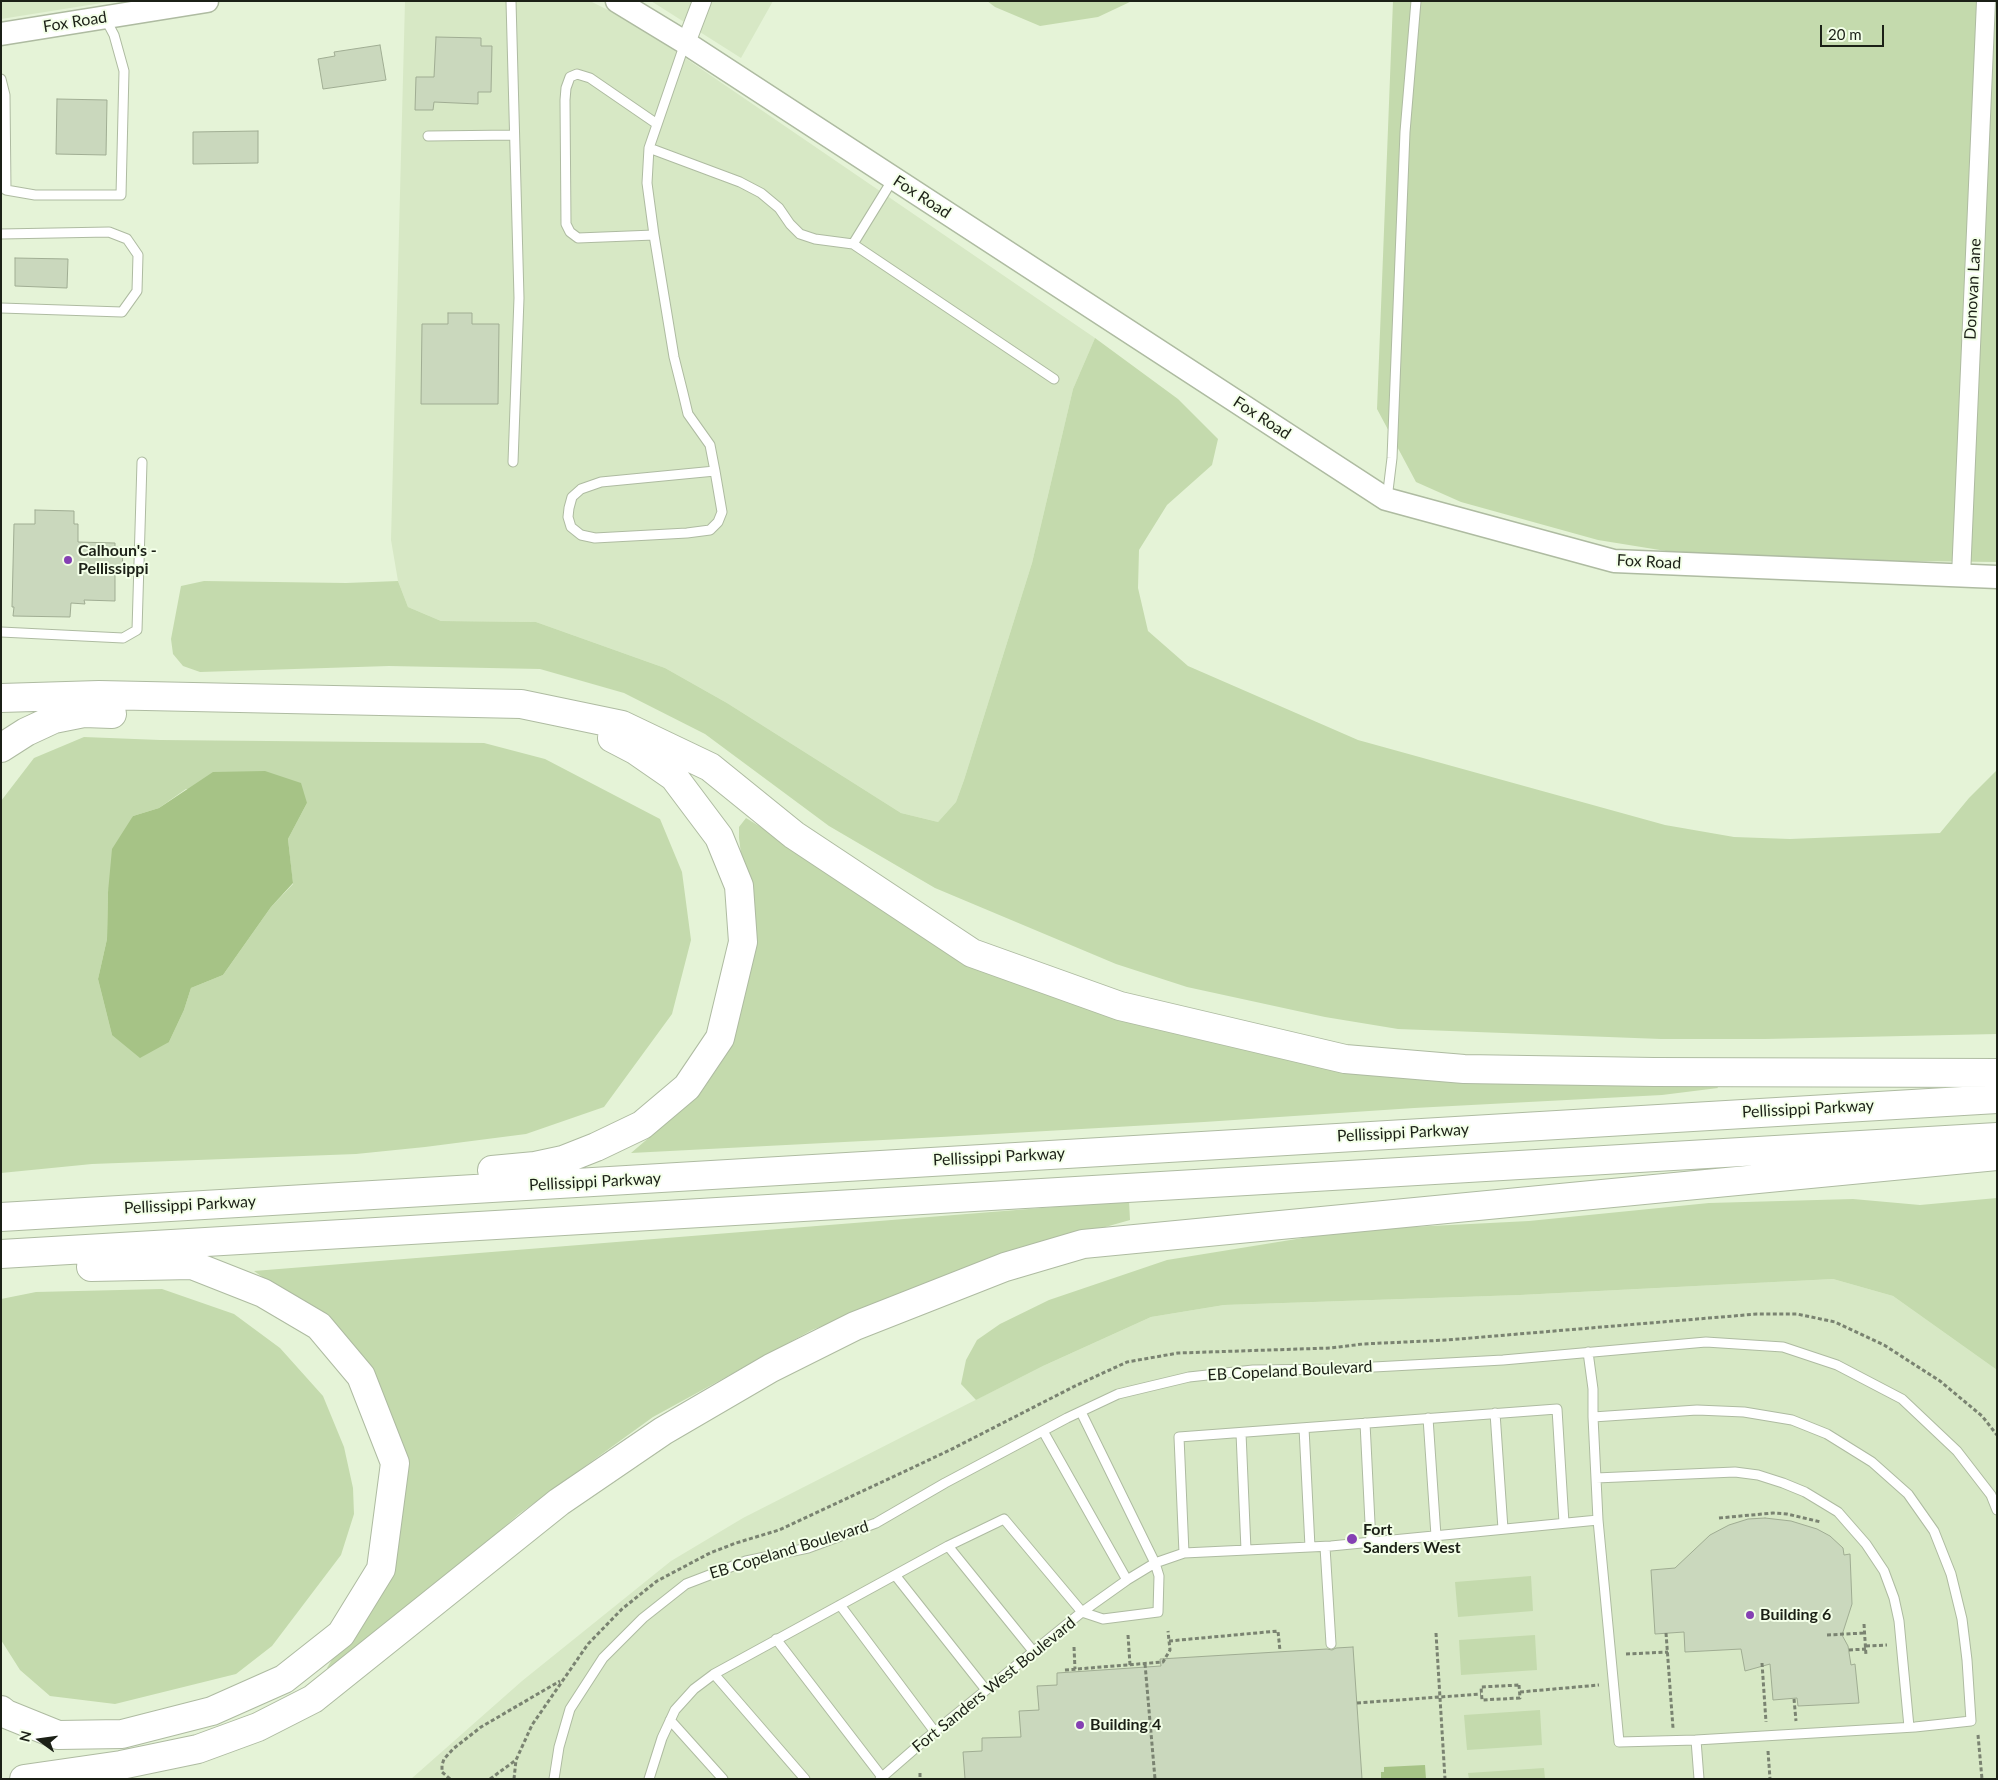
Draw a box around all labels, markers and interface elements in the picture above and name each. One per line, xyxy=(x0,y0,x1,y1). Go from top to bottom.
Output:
street label: Fox Road xyxy=(42,7,108,37)
scale bar xyxy=(1823,15,1887,47)
text: 20 m xyxy=(1828,25,1862,43)
street label: Fox Road xyxy=(890,171,954,223)
street label: Donovan Lane xyxy=(1961,238,1985,340)
street label: Fox Road xyxy=(1230,392,1294,444)
place label: Calhoun's - Pellissippi xyxy=(78,541,157,579)
street label: Fox Road xyxy=(1616,551,1682,573)
marker: Calhoun's - Pellissippi xyxy=(62,554,74,566)
street label: Pellissippi Parkway xyxy=(1741,1096,1875,1122)
street label: Pellissippi Parkway xyxy=(1336,1120,1470,1146)
street label: Pellissippi Parkway xyxy=(932,1144,1066,1170)
street label: Pellissippi Parkway xyxy=(528,1169,662,1195)
street label: Pellissippi Parkway xyxy=(123,1192,257,1218)
street label: EB Copeland Boulevard xyxy=(1207,1357,1373,1385)
street label: EB Copeland Boulevard xyxy=(707,1517,871,1583)
place label: Fort Sanders West xyxy=(1363,1520,1461,1558)
marker: Fort Sanders West xyxy=(1345,1532,1359,1546)
place label: Building 6 xyxy=(1760,1605,1831,1625)
marker: Building 6 xyxy=(1744,1609,1756,1621)
street label: Fort Sanders West Boulevard xyxy=(909,1613,1079,1757)
north arrow xyxy=(15,1715,65,1765)
place label: Building 4 xyxy=(1090,1715,1161,1735)
marker: Building 4 xyxy=(1074,1719,1086,1731)
text: N xyxy=(15,1729,35,1744)

